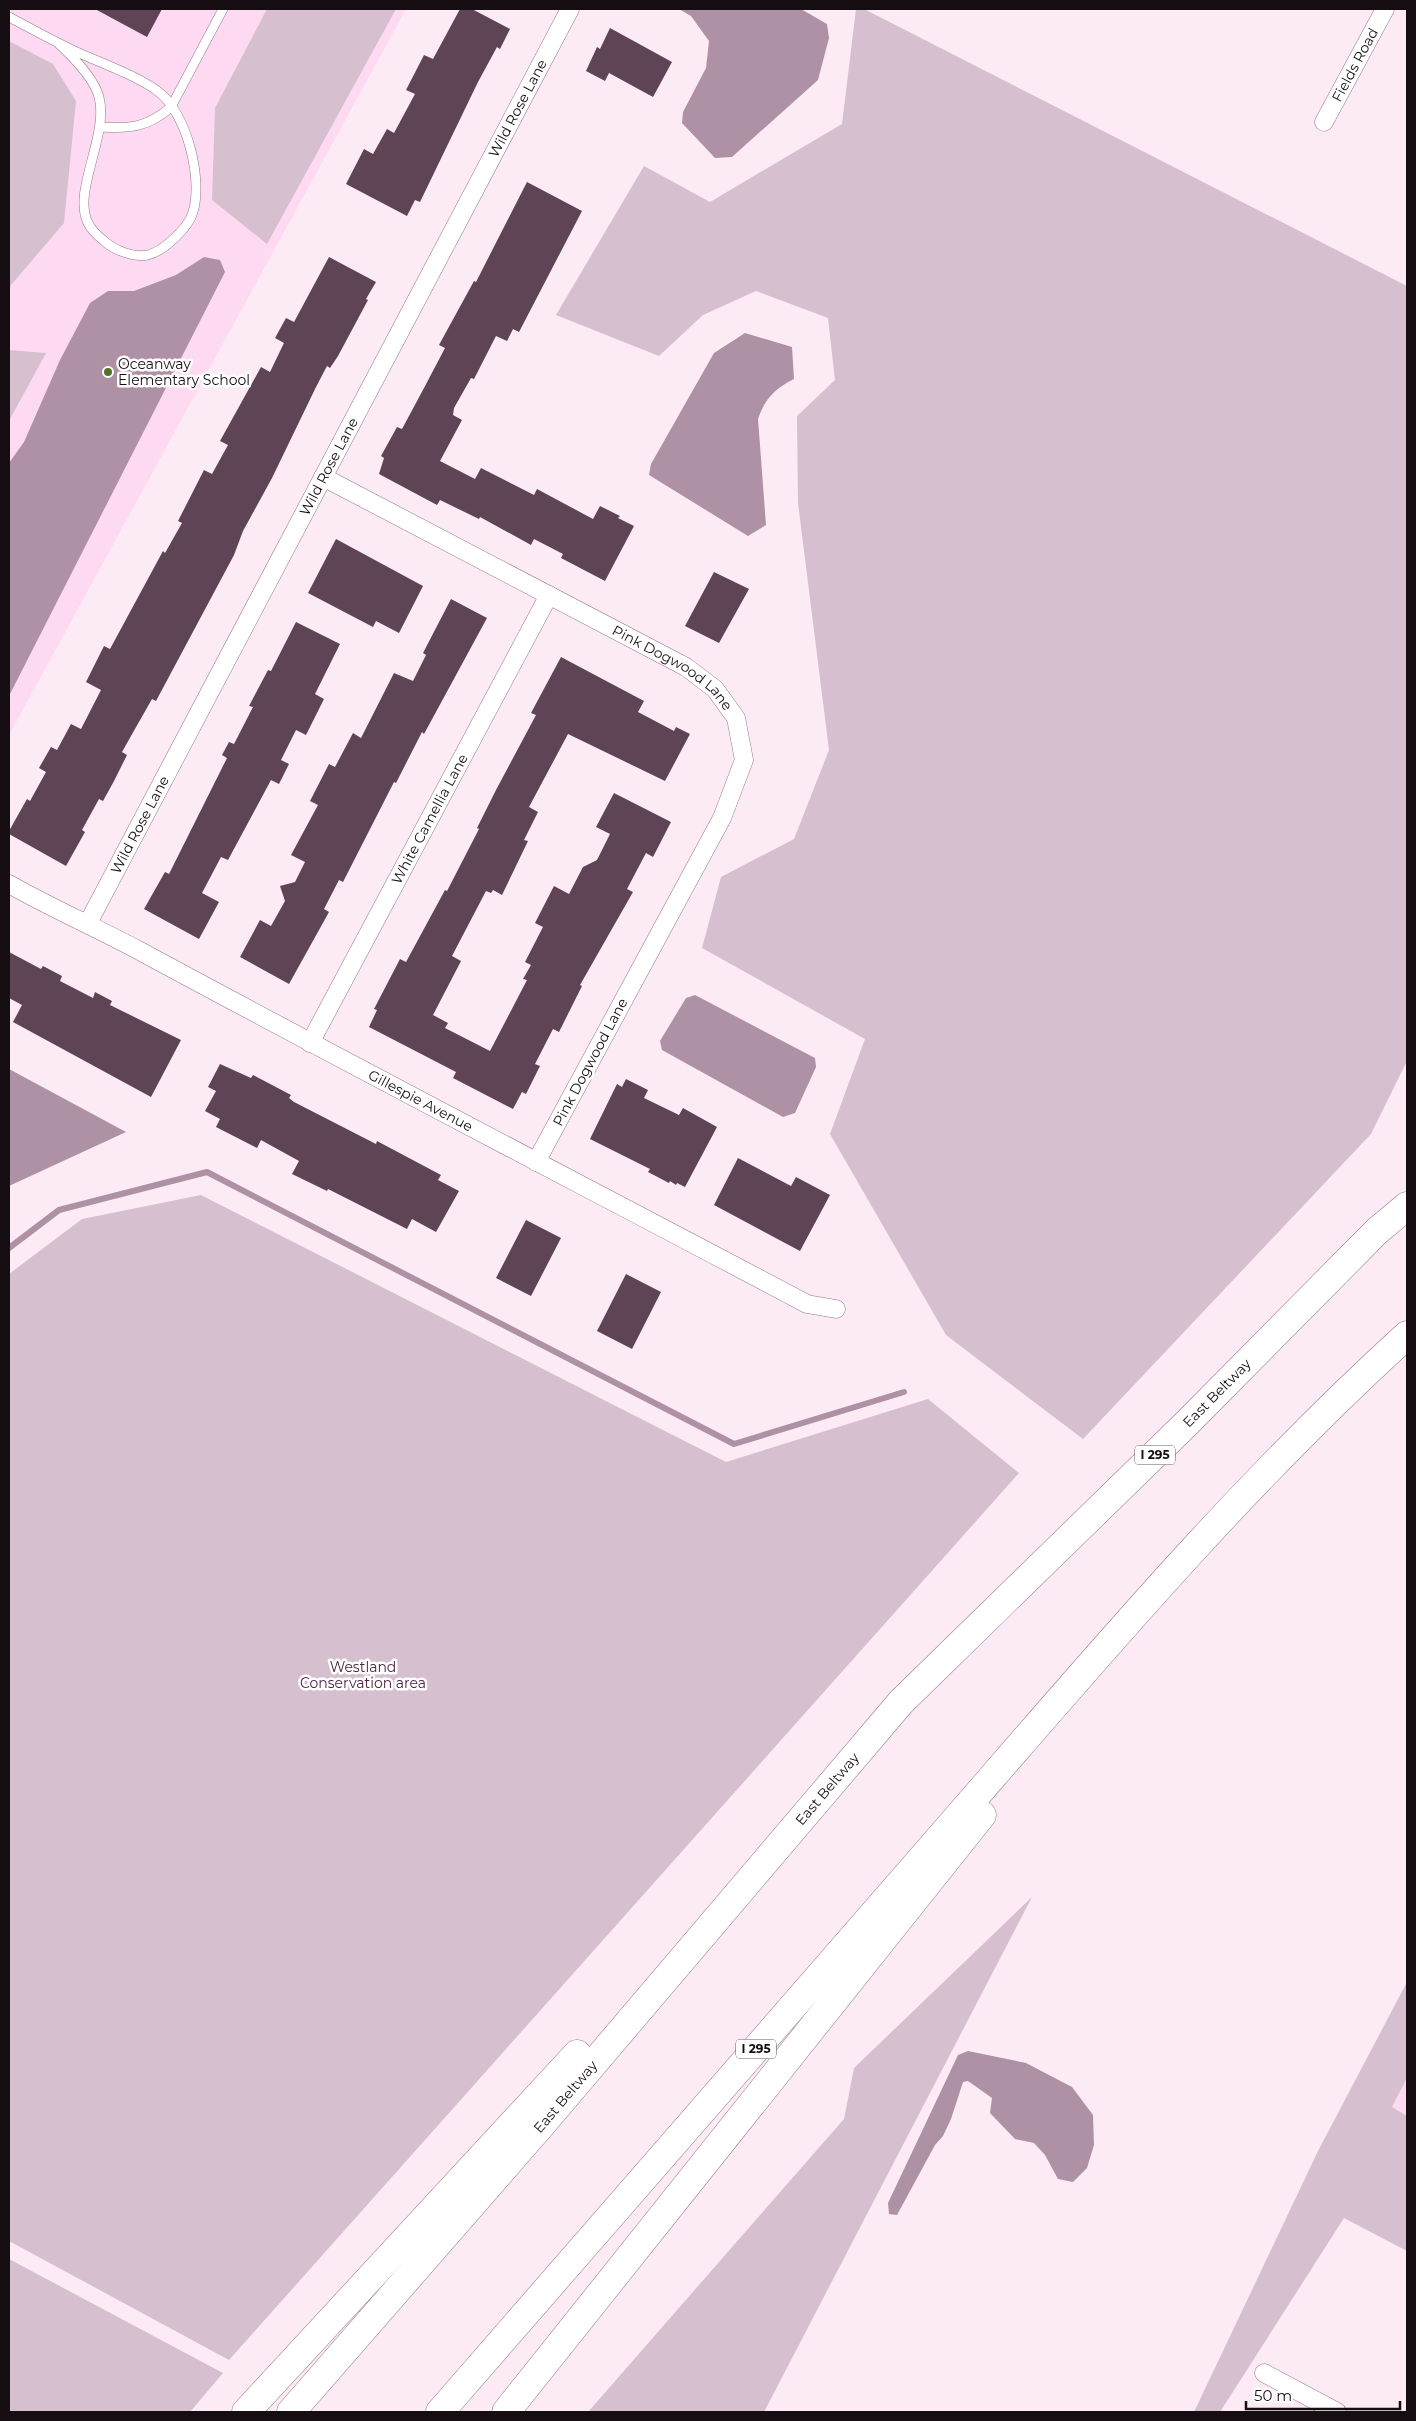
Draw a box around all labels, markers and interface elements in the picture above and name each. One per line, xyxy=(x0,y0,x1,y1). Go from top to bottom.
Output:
street label: Fields Road xyxy=(1328,25,1382,105)
street label: Wild Rose Lane xyxy=(484,56,551,160)
place label: Oceanway Elementary School xyxy=(118,355,250,389)
marker: Oceanway Elementary School xyxy=(102,366,114,378)
street label: Wild Rose Lane xyxy=(295,414,362,519)
street label: Pink Dogwood Lane xyxy=(609,621,736,714)
street label: White Camellia Lane xyxy=(387,751,472,887)
street label: Wild Rose Lane xyxy=(107,773,173,877)
street label: Pink Dogwood Lane xyxy=(549,995,631,1129)
street label: Gillespie Avenue xyxy=(365,1066,476,1135)
street label: East Beltway xyxy=(1179,1354,1255,1431)
road number: I 295 xyxy=(1135,1446,1175,1464)
park label: Westland Conservation area xyxy=(300,1658,426,1692)
street label: East Beltway xyxy=(791,1749,863,1829)
road number: I 295 xyxy=(736,2040,776,2058)
street label: East Beltway xyxy=(529,2056,602,2137)
scale bar xyxy=(1246,2378,1400,2410)
text: 50 m xyxy=(1254,2386,1292,2405)

